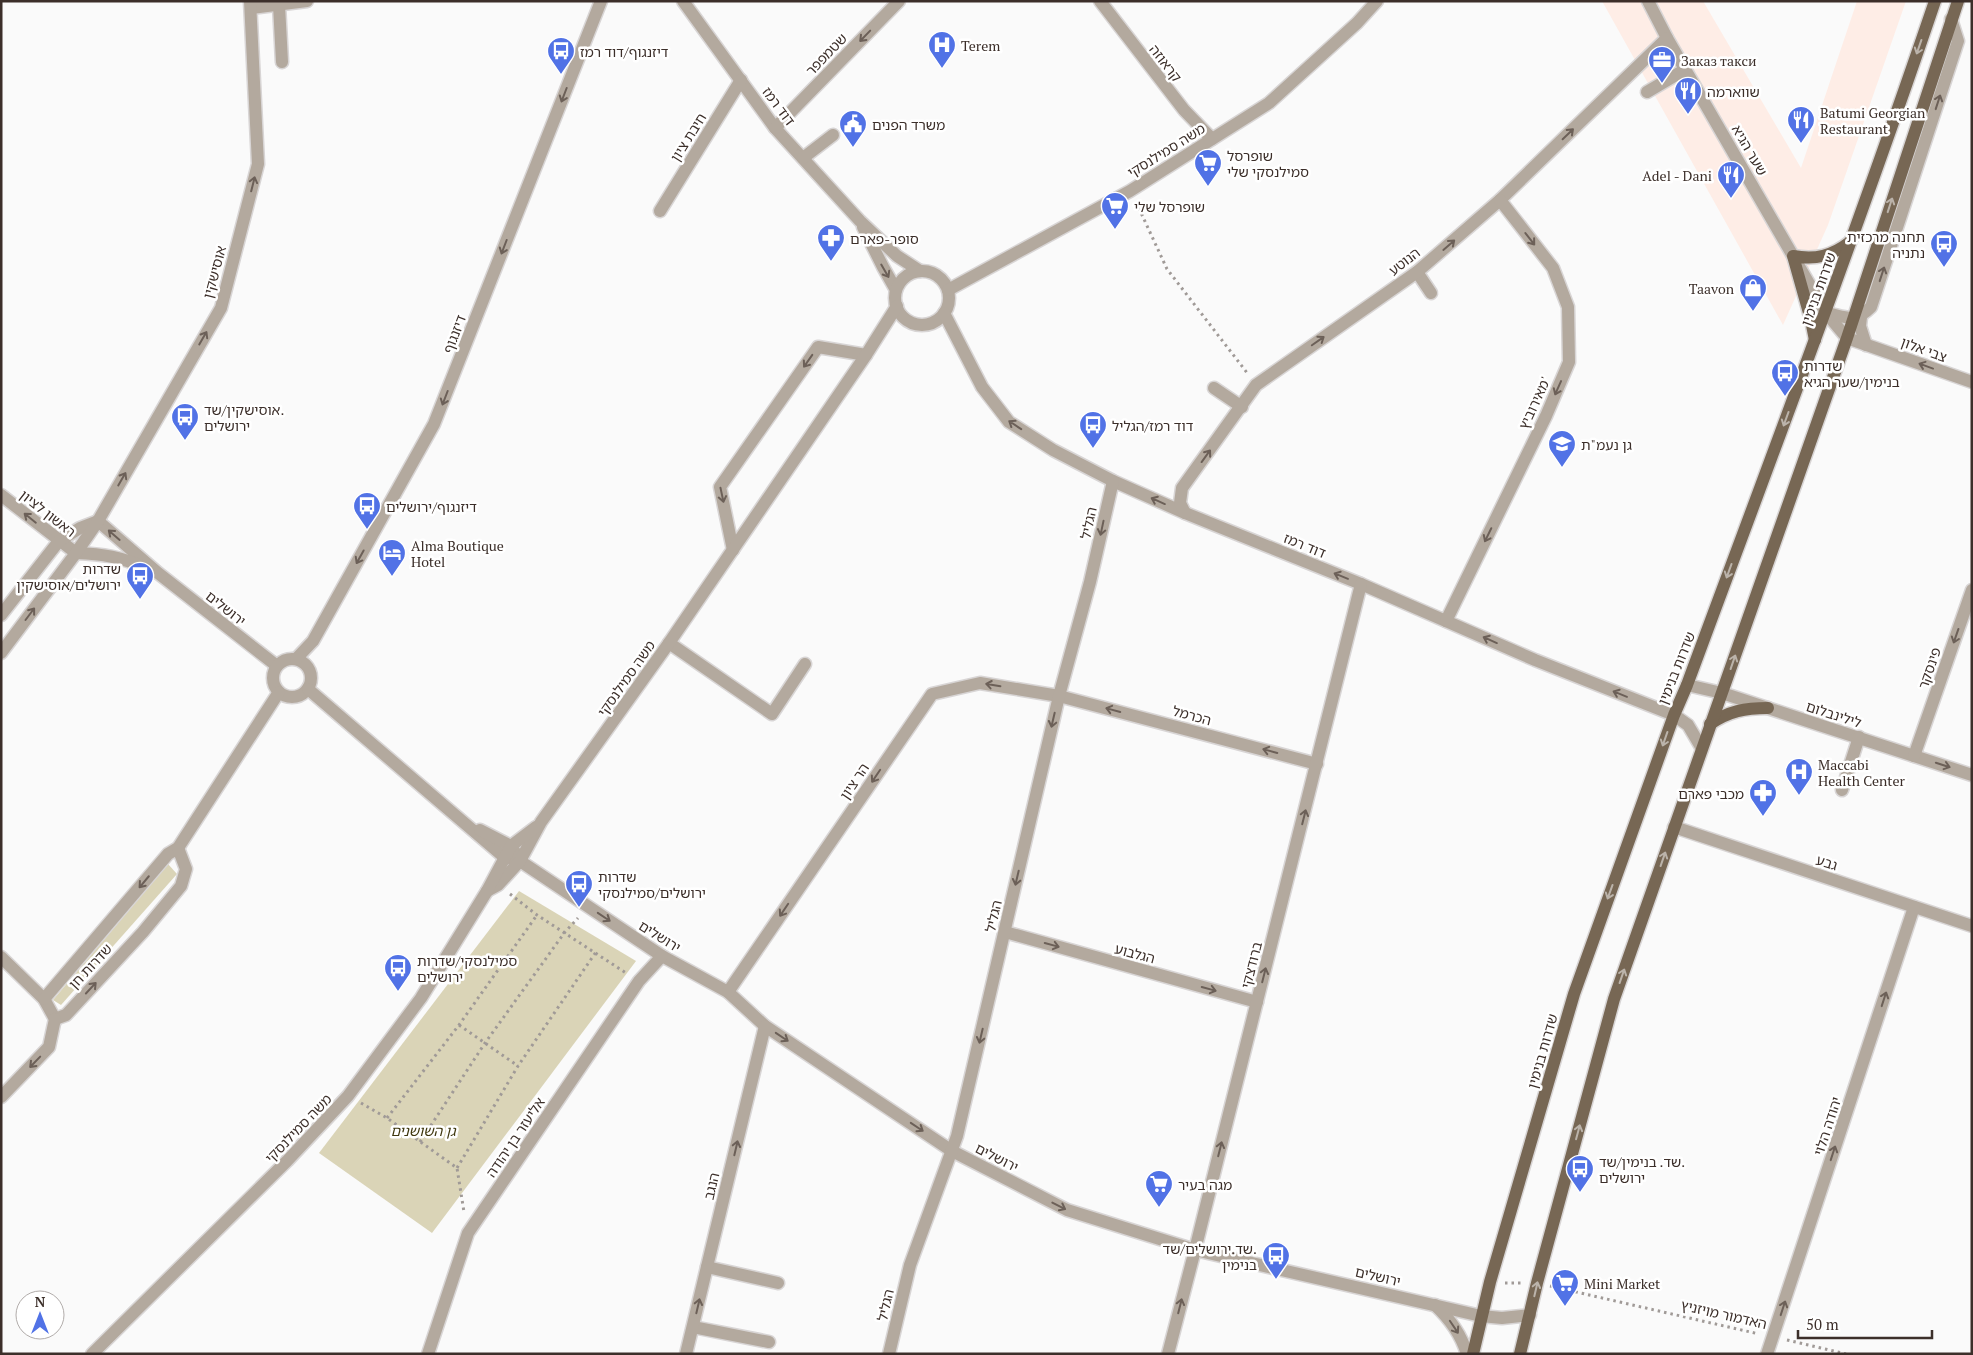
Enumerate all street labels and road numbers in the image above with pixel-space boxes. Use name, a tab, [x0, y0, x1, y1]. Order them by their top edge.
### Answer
street label: שטמפפר	[801, 29, 851, 79]
street label: קראוזה	[1145, 40, 1187, 86]
street label: דוד רמז	[758, 83, 800, 130]
street label: חיבת ציון	[666, 109, 710, 165]
street label: משה סמילנסקי	[1123, 118, 1209, 182]
street label: שער הגיא	[1728, 121, 1772, 179]
street label: אוסישקין	[198, 243, 230, 300]
street label: הנוטע	[1384, 243, 1424, 279]
street label: שדרות בנימין	[1796, 250, 1840, 328]
street label: דיזנגוף	[438, 312, 470, 356]
street label: צבי אלון	[1898, 332, 1950, 366]
street label: מאירוביץ'	[1514, 374, 1554, 432]
street label: ראשון לציון	[16, 485, 80, 541]
street label: הגליל	[1075, 505, 1101, 541]
street label: דוד רמז	[1281, 528, 1329, 562]
street label: ירושלים	[202, 586, 250, 630]
street label: שדרות בנימין	[1653, 629, 1699, 707]
street label: משה סמילנסקי	[593, 636, 659, 720]
street label: פינסקר	[1913, 645, 1945, 691]
street label: לילינבלום	[1804, 696, 1864, 732]
street label: הכרמל	[1170, 701, 1214, 729]
street label: הר ציון	[835, 759, 873, 803]
street label: גבע	[1814, 850, 1840, 874]
street label: הגליל	[980, 898, 1006, 934]
street label: ירושלים	[635, 916, 685, 956]
street label: שדרות חן	[64, 939, 116, 993]
street label: הגלבוע	[1113, 939, 1157, 967]
street label: ברודצקי	[1236, 940, 1266, 990]
street label: שדרות בנימין	[1522, 1011, 1562, 1091]
street label: משה סמילנסקי	[260, 1090, 336, 1166]
street label: אליעזר בן יהודה	[481, 1093, 549, 1181]
street label: יהודה הלוי	[1809, 1094, 1845, 1158]
street label: ירושלים	[972, 1138, 1022, 1176]
street label: הנגב	[699, 1171, 723, 1201]
street label: ירושלים	[1353, 1262, 1403, 1290]
street label: הגליל	[872, 1287, 898, 1323]
street label: האדמור מויזניץ	[1679, 1295, 1769, 1333]

